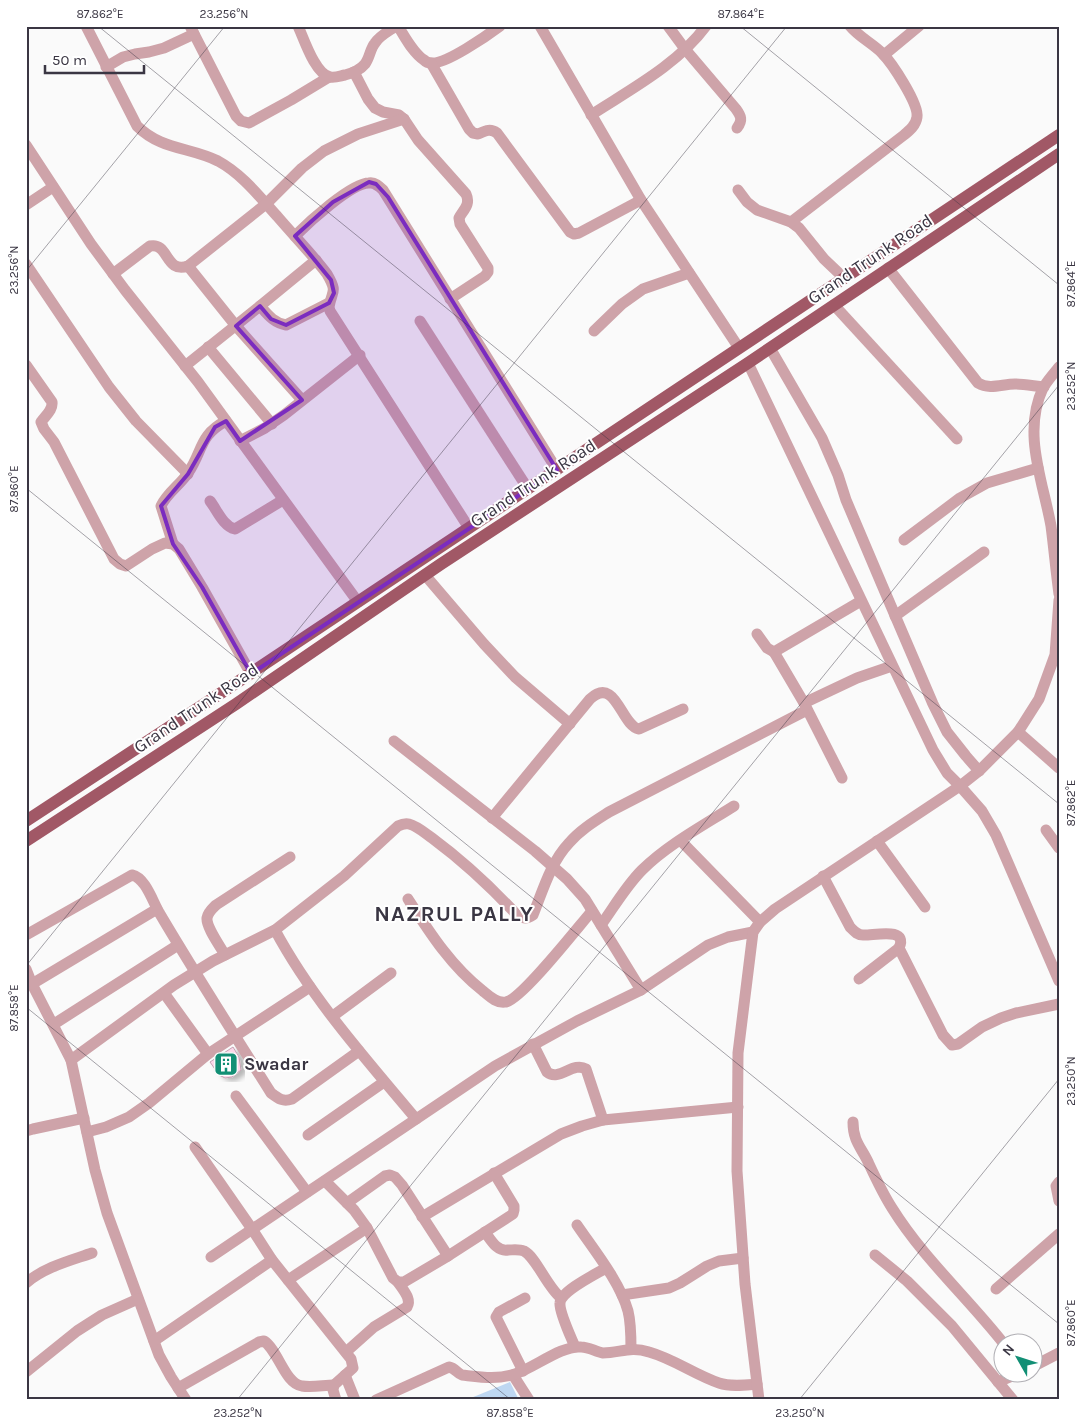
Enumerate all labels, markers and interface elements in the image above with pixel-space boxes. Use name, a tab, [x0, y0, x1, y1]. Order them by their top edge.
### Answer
text: 87.862°E	[76, 7, 124, 21]
text: 23.256°N	[199, 7, 249, 21]
text: 87.864°E	[718, 7, 764, 21]
scale bar	[45, 42, 144, 74]
text: 50 m	[52, 51, 87, 69]
street label: Grand Trunk Road	[803, 209, 937, 309]
text: 23.256°N	[7, 245, 21, 295]
text: 87.864°E	[1064, 261, 1078, 307]
text: 23.252°N	[1064, 361, 1078, 411]
street label: Grand Trunk Road	[466, 434, 600, 532]
text: 87.860°E	[7, 465, 21, 513]
street label: Grand Trunk Road	[129, 658, 263, 758]
text: 87.862°E	[1064, 779, 1078, 827]
district label: NAZRUL PALLY	[374, 901, 534, 927]
text: 87.858°E	[7, 984, 21, 1032]
building icon: Swadar	[213, 1051, 239, 1077]
place label: Swadar	[244, 1053, 308, 1075]
text: 23.250°N	[1064, 1056, 1078, 1106]
text: 87.860°E	[1064, 1299, 1078, 1347]
north arrow	[992, 1334, 1042, 1384]
text: N	[999, 1341, 1018, 1359]
text: 23.252°N	[213, 1406, 263, 1420]
text: 87.858°E	[486, 1406, 534, 1420]
text: 23.250°N	[775, 1406, 825, 1420]

